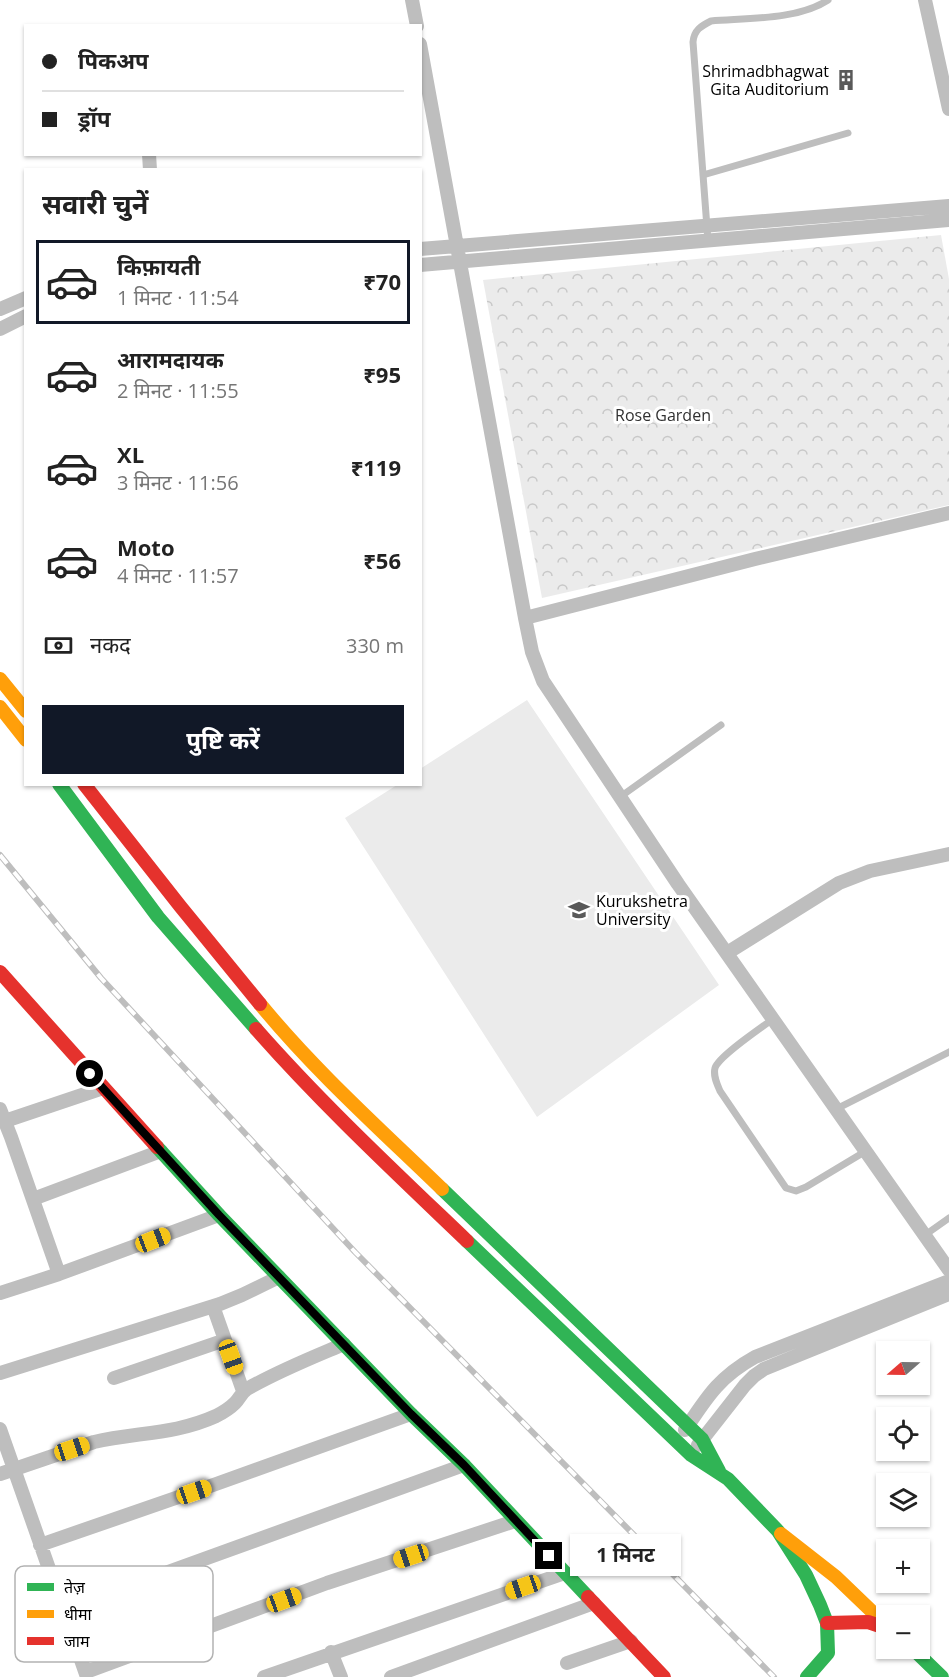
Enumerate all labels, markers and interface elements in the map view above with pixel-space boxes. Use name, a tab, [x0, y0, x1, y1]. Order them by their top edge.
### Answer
text: पिकअप	[78, 45, 149, 75]
place label: Shrimadbhagwat Gita Auditorium	[702, 60, 829, 100]
building icon: Shrimadbhagwat Gita Auditorium	[834, 68, 858, 92]
text: ड्रॉप	[78, 103, 111, 133]
text: सवारी चुनें	[42, 185, 148, 222]
text: किफ़ायती	[117, 251, 201, 281]
icon: car	[45, 255, 99, 309]
text: ₹70	[363, 266, 401, 296]
text: 1 मिनट · 11:54	[117, 284, 239, 311]
text: आरामदायक	[117, 344, 224, 374]
icon: car	[45, 348, 99, 402]
text: ₹95	[363, 359, 401, 389]
text: 2 मिनट · 11:55	[117, 377, 239, 404]
park label: Rose Garden	[615, 404, 711, 426]
text: XL	[117, 439, 144, 469]
icon: car	[45, 441, 99, 495]
text: ₹119	[351, 452, 401, 482]
text: 3 मिनट · 11:56	[117, 469, 239, 496]
text: Moto	[117, 532, 175, 562]
icon: car	[45, 534, 99, 588]
text: ₹56	[363, 545, 401, 575]
text: 4 मिनट · 11:57	[117, 562, 239, 589]
icon: cash	[42, 629, 75, 662]
text: नकद	[90, 629, 131, 659]
text: 330 m	[346, 632, 404, 659]
button: पुष्टि करें	[42, 705, 404, 774]
place label: Kurukshetra University	[596, 890, 688, 930]
school or university icon: Kurukshetra University	[567, 898, 591, 922]
route start	[76, 1060, 103, 1087]
car	[133, 1225, 173, 1255]
car	[216, 1337, 246, 1377]
north arrow	[876, 1341, 930, 1395]
map controls	[876, 1341, 930, 1659]
button: locate	[876, 1407, 930, 1461]
car	[52, 1435, 92, 1463]
button: layers	[876, 1473, 930, 1527]
car	[174, 1478, 214, 1506]
callout: 1 मिनट	[570, 1535, 681, 1577]
button: +	[876, 1539, 930, 1593]
text: 1 मिनट	[596, 1541, 655, 1568]
car	[391, 1542, 431, 1570]
route end	[535, 1542, 562, 1569]
legend	[15, 1566, 213, 1662]
car	[503, 1573, 543, 1601]
text: तेज़	[64, 1576, 86, 1598]
car	[264, 1585, 304, 1615]
text: धीमा	[64, 1603, 93, 1625]
button: −	[876, 1605, 930, 1659]
text: जाम	[64, 1630, 90, 1652]

